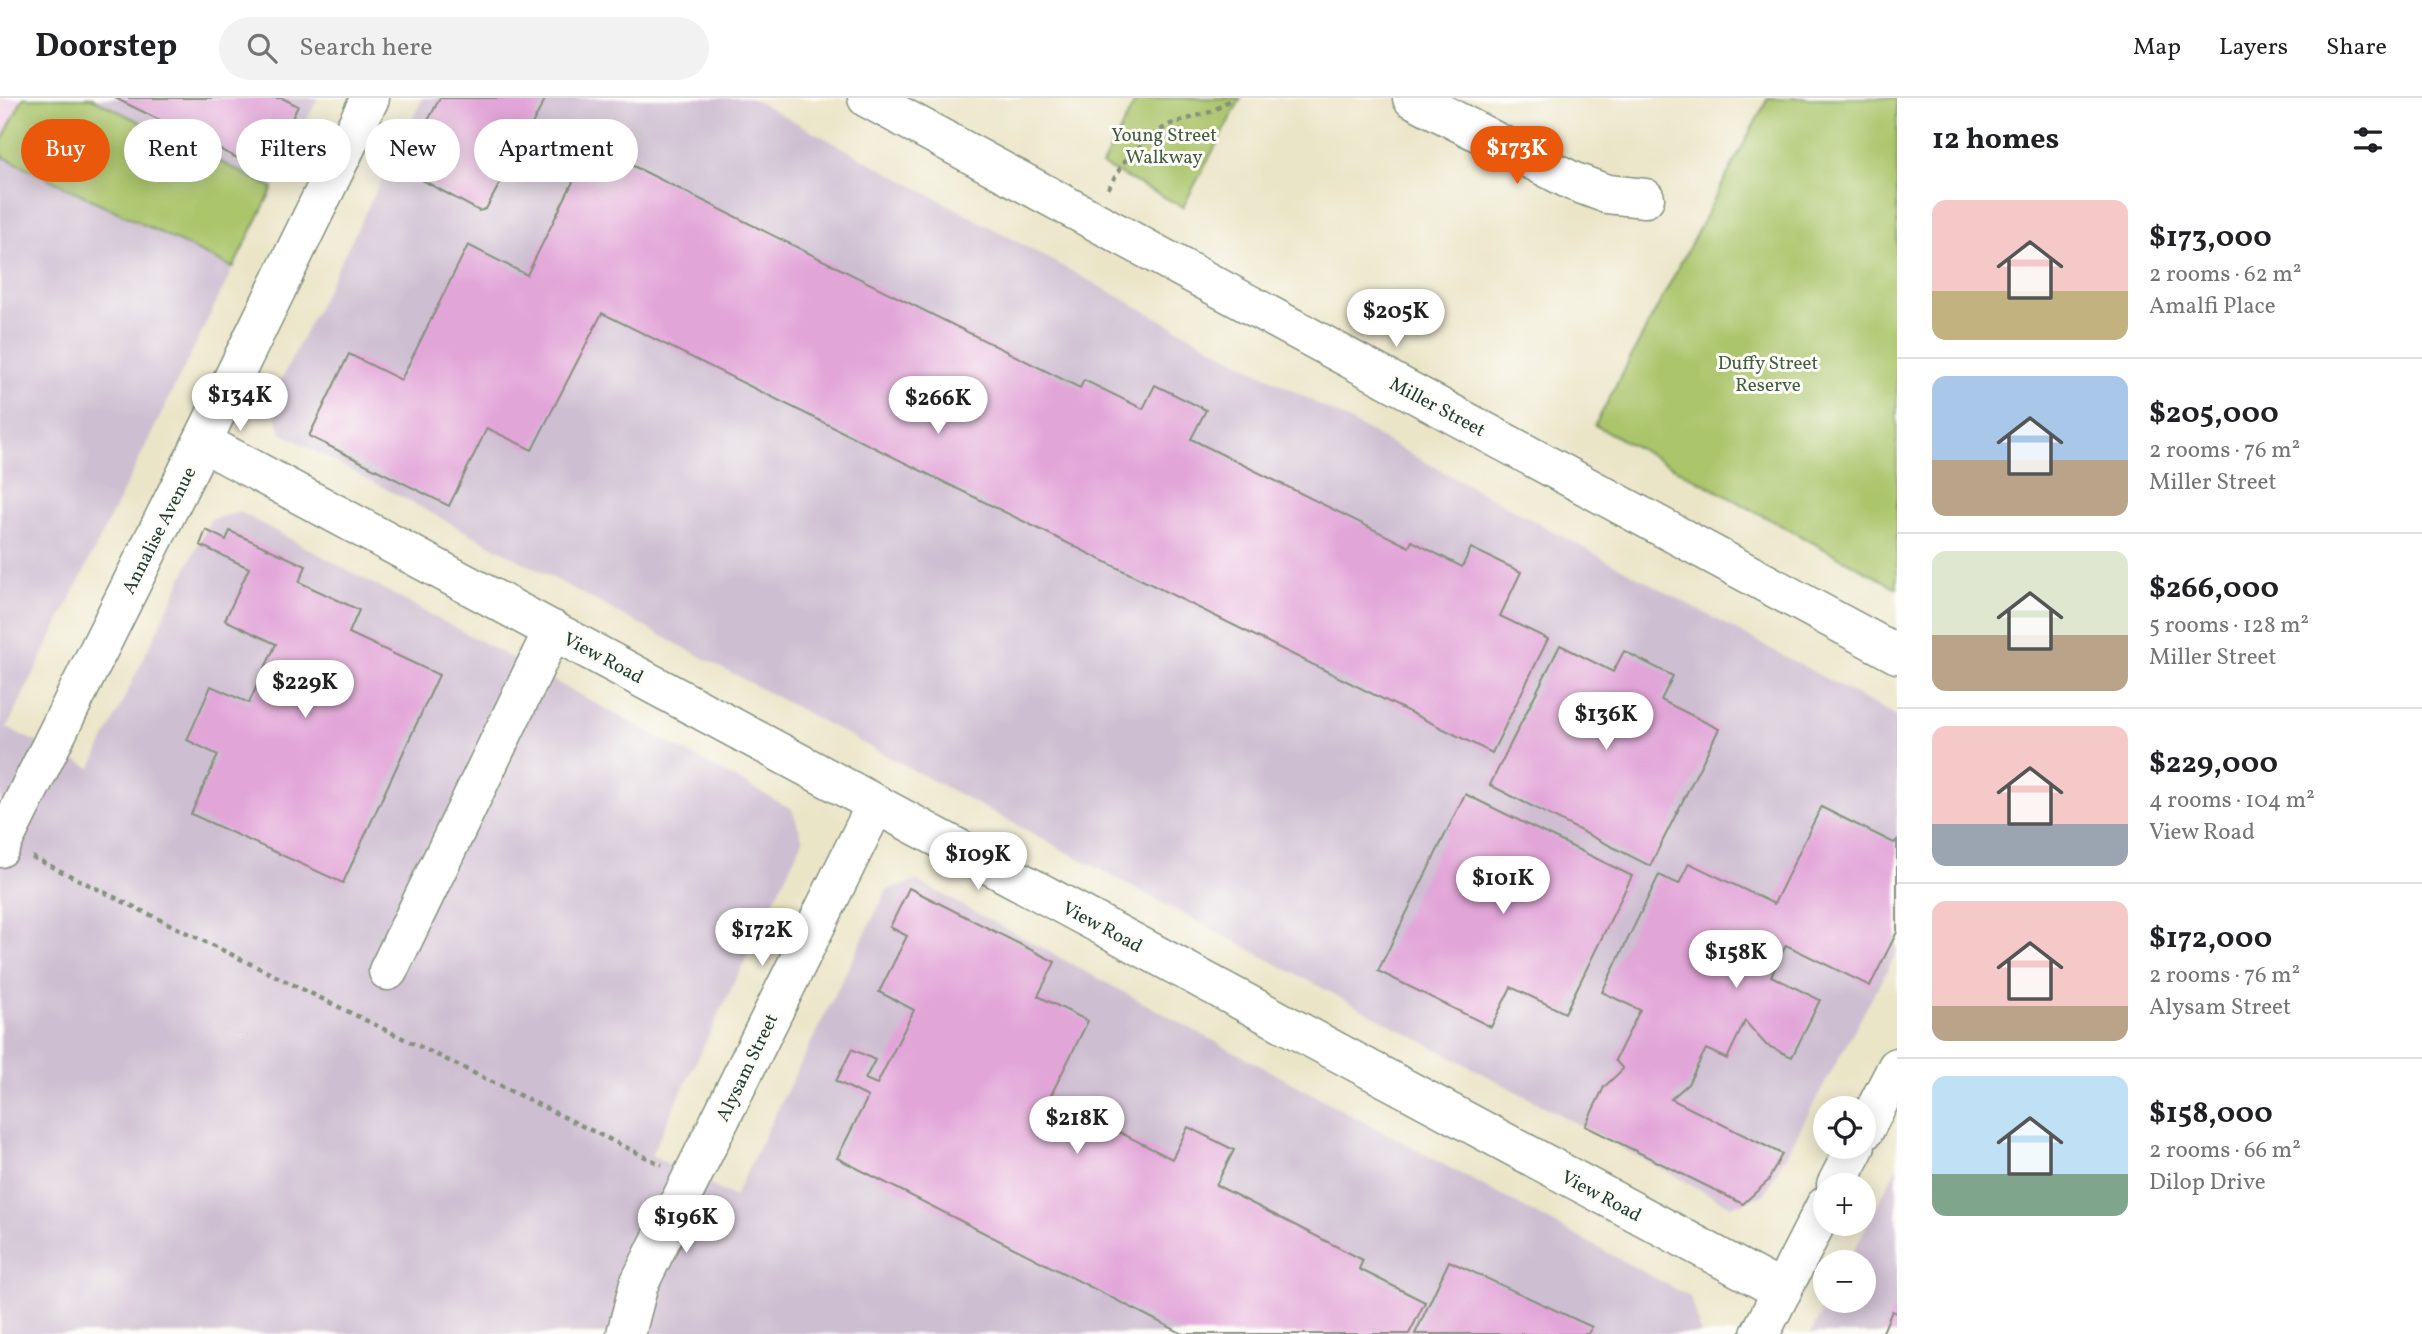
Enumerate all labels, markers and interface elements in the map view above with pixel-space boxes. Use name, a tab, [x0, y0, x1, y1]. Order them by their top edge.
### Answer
search box	[219, 17, 709, 80]
text: Doorstep	[35, 25, 177, 71]
icon: search	[243, 29, 281, 67]
text: Search here	[299, 30, 433, 66]
text: Map	[2133, 31, 2181, 65]
text: Layers	[2219, 31, 2288, 65]
text: Share	[2326, 31, 2387, 65]
chip: Buy	[21, 119, 110, 182]
chip: Rent	[124, 119, 222, 182]
chip: Filters	[236, 119, 351, 182]
chip: New	[365, 119, 460, 182]
chip: Apartment	[474, 119, 638, 182]
text: 12 homes	[1932, 119, 2059, 161]
icon: filters	[2349, 121, 2387, 159]
park label: Young Street Walkway	[1111, 123, 1217, 171]
pin: $173K	[1468, 126, 1566, 186]
text: $173K	[1486, 133, 1548, 165]
text: $173,000	[2149, 217, 2272, 259]
icon: home	[1988, 228, 2072, 312]
text: 2 rooms · 62 m²	[2149, 259, 2301, 291]
pin: $205K	[1347, 289, 1445, 349]
text: Amalfi Place	[2149, 291, 2276, 323]
text: $205K	[1363, 296, 1429, 328]
park label: Duffy Street Reserve	[1718, 351, 1819, 399]
street label: Miller Street	[1384, 372, 1490, 444]
pin: $134K	[191, 374, 289, 433]
pin: $266K	[889, 376, 987, 436]
text: $134K	[208, 380, 272, 412]
text: $266K	[905, 383, 971, 415]
text: $205,000	[2149, 393, 2279, 435]
icon: home	[1988, 404, 2072, 488]
text: 2 rooms · 76 m²	[2149, 435, 2300, 467]
street label: Annalise Avenue	[116, 463, 203, 599]
text: Miller Street	[2149, 467, 2277, 499]
text: $266,000	[2149, 568, 2279, 610]
icon: home	[1988, 579, 2072, 663]
text: 5 rooms · 128 m²	[2149, 610, 2309, 642]
street label: View Road	[558, 627, 648, 691]
text: Miller Street	[2149, 642, 2277, 674]
pin: $229K	[256, 660, 354, 720]
text: $229K	[272, 667, 338, 699]
pin: $136K	[1557, 692, 1655, 752]
text: $136K	[1574, 699, 1638, 731]
text: $229,000	[2149, 743, 2278, 785]
icon: home	[1988, 754, 2072, 838]
text: 4 rooms · 104 m²	[2149, 785, 2315, 817]
text: View Road	[2149, 817, 2255, 849]
pin: $109K	[929, 832, 1027, 892]
text: $109K	[945, 839, 1011, 871]
pin: $101K	[1454, 856, 1552, 916]
text: $101K	[1472, 863, 1534, 895]
street label: View Road	[1057, 896, 1147, 960]
pin: $172K	[713, 908, 811, 968]
text: $172K	[731, 915, 793, 947]
text: $172,000	[2149, 918, 2272, 960]
icon: home	[1988, 929, 2072, 1013]
pin: $158K	[1687, 930, 1785, 990]
text: $158K	[1705, 937, 1767, 969]
text: 2 rooms · 76 m²	[2149, 960, 2300, 992]
text: Alysam Street	[2149, 992, 2291, 1024]
street label: Alysam Street	[710, 1009, 785, 1126]
text: $158,000	[2149, 1093, 2273, 1135]
pin: $218K	[1028, 1096, 1126, 1156]
map controls	[1813, 1096, 1876, 1313]
button: locate	[1813, 1096, 1876, 1159]
text: $218K	[1045, 1103, 1109, 1135]
icon: home	[1988, 1104, 2072, 1188]
text: 2 rooms · 66 m²	[2149, 1135, 2301, 1167]
street label: View Road	[1556, 1165, 1646, 1229]
text: Dilop Drive	[2149, 1167, 2266, 1199]
button: +	[1813, 1173, 1876, 1236]
pin: $196K	[637, 1196, 735, 1255]
text: $196K	[654, 1202, 718, 1234]
button: −	[1813, 1250, 1876, 1313]

